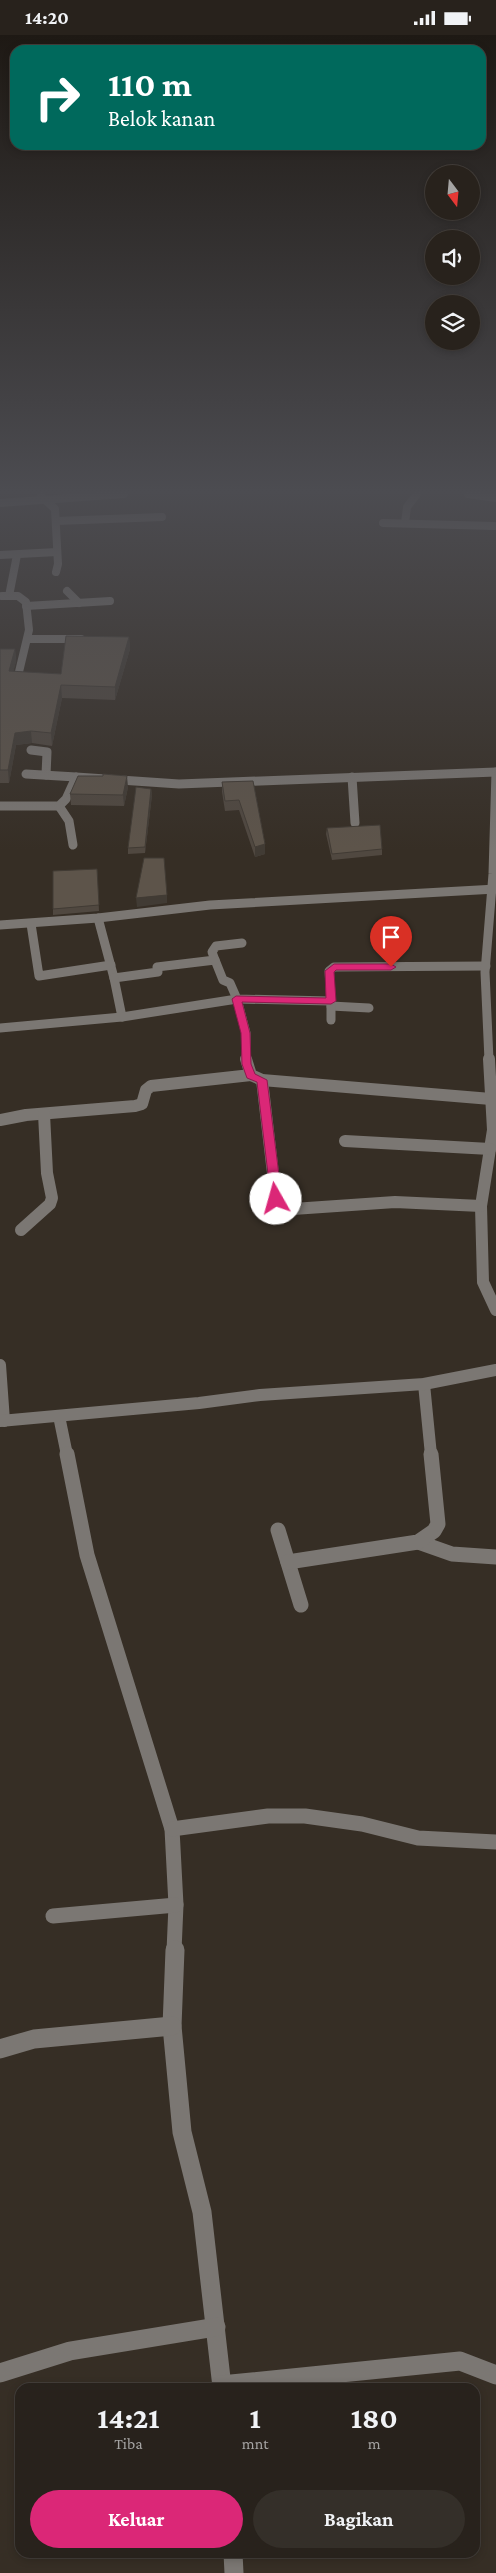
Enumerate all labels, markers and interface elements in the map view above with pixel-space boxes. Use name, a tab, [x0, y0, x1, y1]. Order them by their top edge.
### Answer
text: 14:20	[25, 7, 69, 28]
icon: right	[25, 65, 90, 130]
text: 110 m	[108, 65, 192, 104]
text: Belok kanan	[108, 106, 215, 131]
north arrow	[425, 165, 480, 220]
map controls	[425, 165, 480, 350]
button: sound	[425, 230, 480, 285]
button: layers	[425, 295, 480, 350]
pin	[370, 916, 412, 967]
icon: arrive	[377, 923, 405, 951]
position arrow	[249, 1172, 301, 1224]
text: 14:21	[97, 2401, 160, 2434]
text: 1	[250, 2401, 261, 2434]
text: 180	[351, 2401, 398, 2434]
text: Tiba	[114, 2435, 143, 2452]
text: mnt	[242, 2435, 269, 2452]
text: m	[368, 2435, 381, 2452]
button: Keluar	[30, 2490, 243, 2548]
button: Bagikan	[253, 2490, 465, 2548]

